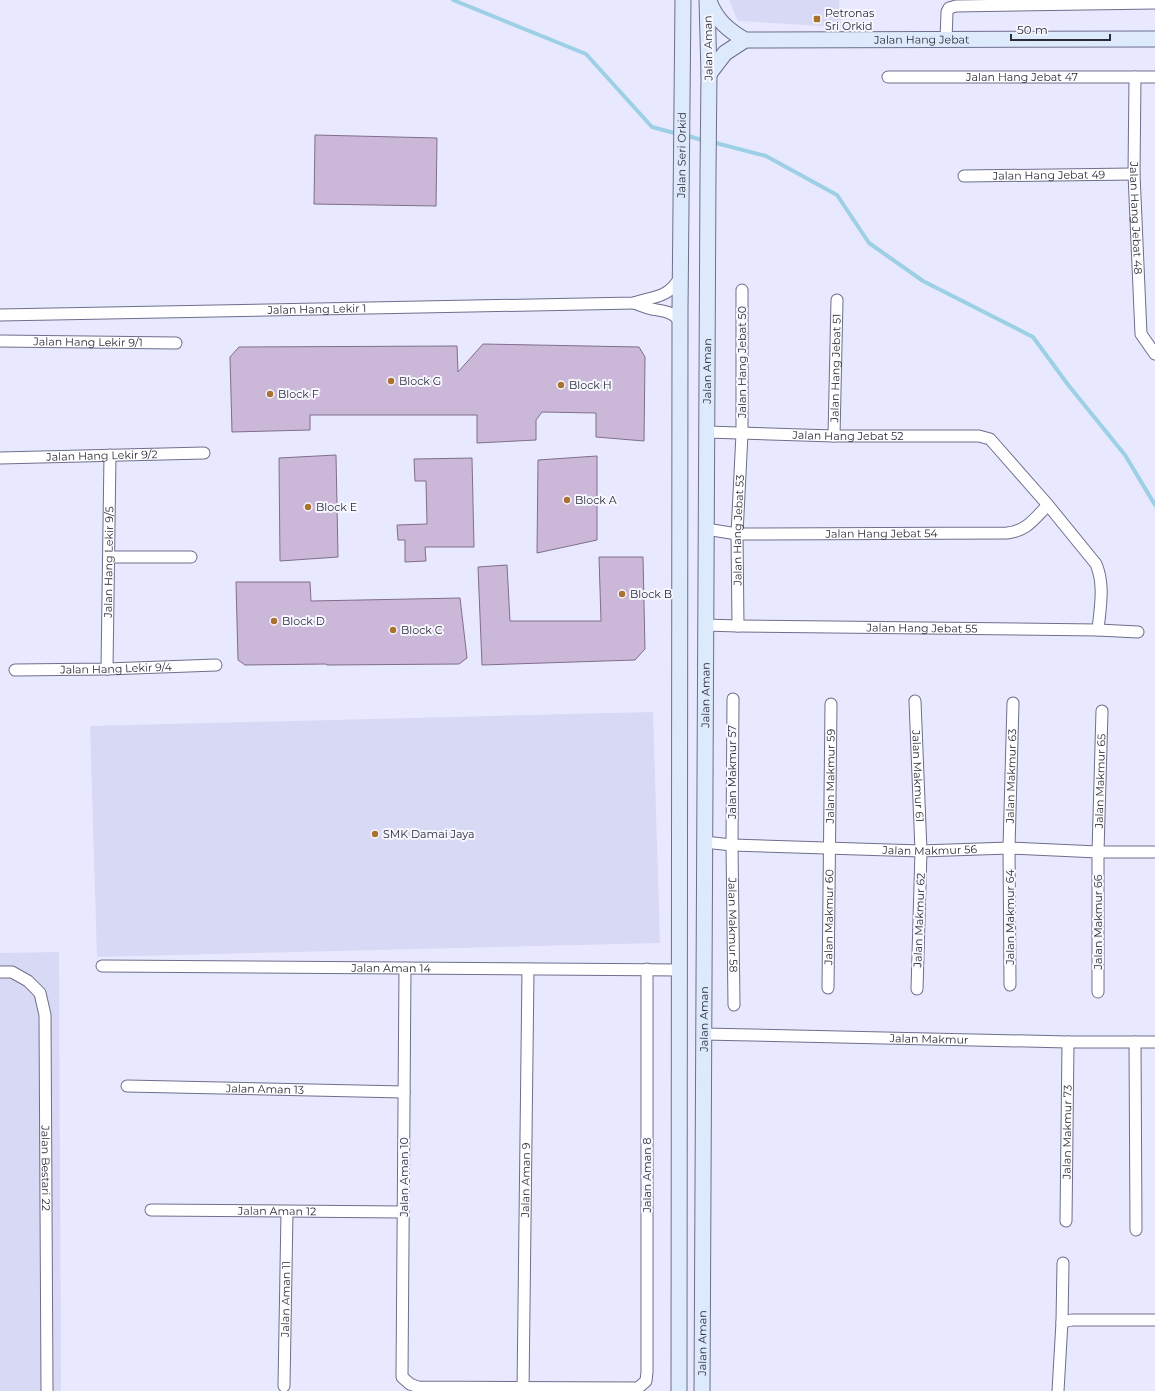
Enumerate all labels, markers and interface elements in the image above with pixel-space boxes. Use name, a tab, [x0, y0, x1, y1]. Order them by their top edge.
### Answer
place label: Petronas Sri Orkid	[825, 6, 875, 33]
marker: Petronas Sri Orkid	[812, 14, 822, 24]
street label: Jalan Aman	[700, 15, 716, 82]
scale bar	[1011, 16, 1110, 42]
text: 50 m	[1017, 22, 1048, 37]
street label: Jalan Hang Jebat	[873, 32, 970, 47]
street label: Jalan Hang Jebat 47	[965, 70, 1078, 84]
street label: Jalan Seri Orkid	[674, 112, 689, 199]
street label: Jalan Hang Jebat 48	[1127, 160, 1145, 275]
street label: Jalan Hang Jebat 49	[992, 167, 1106, 183]
street label: Jalan Hang Lekir 1	[266, 301, 367, 317]
street label: Jalan Hang Jebat 50	[735, 306, 749, 419]
street label: Jalan Hang Jebat 51	[827, 313, 844, 424]
street label: Jalan Hang Lekir 9/1	[32, 334, 143, 350]
street label: Jalan Aman	[700, 338, 714, 405]
place label: Block G	[399, 374, 441, 388]
marker: Block G	[386, 376, 396, 386]
place label: Block H	[569, 378, 612, 392]
marker: Block H	[556, 380, 566, 390]
place label: Block F	[278, 387, 319, 401]
marker: Block F	[265, 389, 275, 399]
street label: Jalan Hang Jebat 52	[791, 428, 903, 443]
street label: Jalan Hang Lekir 9/2	[45, 447, 158, 464]
street label: Jalan Hang Jebat 53	[730, 474, 747, 587]
place label: Block A	[575, 493, 617, 507]
marker: Block A	[562, 495, 572, 505]
place label: Block E	[316, 500, 357, 514]
marker: Block E	[303, 502, 313, 512]
street label: Jalan Hang Lekir 9/5	[101, 506, 116, 619]
street label: Jalan Hang Jebat 54	[825, 526, 938, 541]
place label: Block B	[630, 587, 672, 601]
marker: Block B	[617, 589, 627, 599]
place label: Block D	[282, 614, 325, 628]
marker: Block D	[269, 616, 279, 626]
street label: Jalan Hang Jebat 55	[865, 620, 978, 636]
place label: Block C	[401, 623, 443, 637]
marker: Block C	[388, 625, 398, 635]
street label: Jalan Hang Lekir 9/4	[59, 660, 173, 677]
street label: Jalan Aman	[698, 662, 713, 729]
street label: Jalan Makmur 57	[725, 725, 739, 820]
street label: Jalan Makmur 59	[823, 728, 838, 824]
street label: Jalan Makmur 61	[909, 728, 927, 822]
street label: Jalan Makmur 63	[1003, 729, 1019, 825]
street label: Jalan Makmur 65	[1092, 734, 1108, 830]
place label: SMK Damai Jaya	[383, 827, 475, 841]
marker: SMK Damai Jaya	[370, 829, 380, 839]
street label: Jalan Makmur 56	[881, 842, 978, 858]
street label: Jalan Makmur 64	[1003, 868, 1017, 966]
street label: Jalan Makmur 60	[821, 869, 836, 966]
street label: Jalan Makmur 62	[910, 873, 928, 968]
street label: Jalan Makmur 66	[1091, 874, 1105, 971]
street label: Jalan Makmur 58	[725, 876, 741, 973]
street label: Jalan Aman 14	[350, 961, 431, 975]
street label: Jalan Aman	[697, 986, 711, 1053]
street label: Jalan Makmur	[888, 1031, 969, 1047]
street label: Jalan Aman 13	[225, 1081, 304, 1097]
street label: Jalan Makmur 73	[1059, 1085, 1075, 1180]
street label: Jalan Bestari 22	[39, 1124, 53, 1211]
street label: Jalan Aman 10	[397, 1137, 411, 1218]
street label: Jalan Aman 8	[640, 1137, 654, 1214]
street label: Jalan Aman 9	[518, 1142, 533, 1219]
street label: Jalan Aman 12	[237, 1204, 316, 1218]
street label: Jalan Aman 11	[278, 1261, 293, 1338]
street label: Jalan Aman	[695, 1310, 709, 1377]

